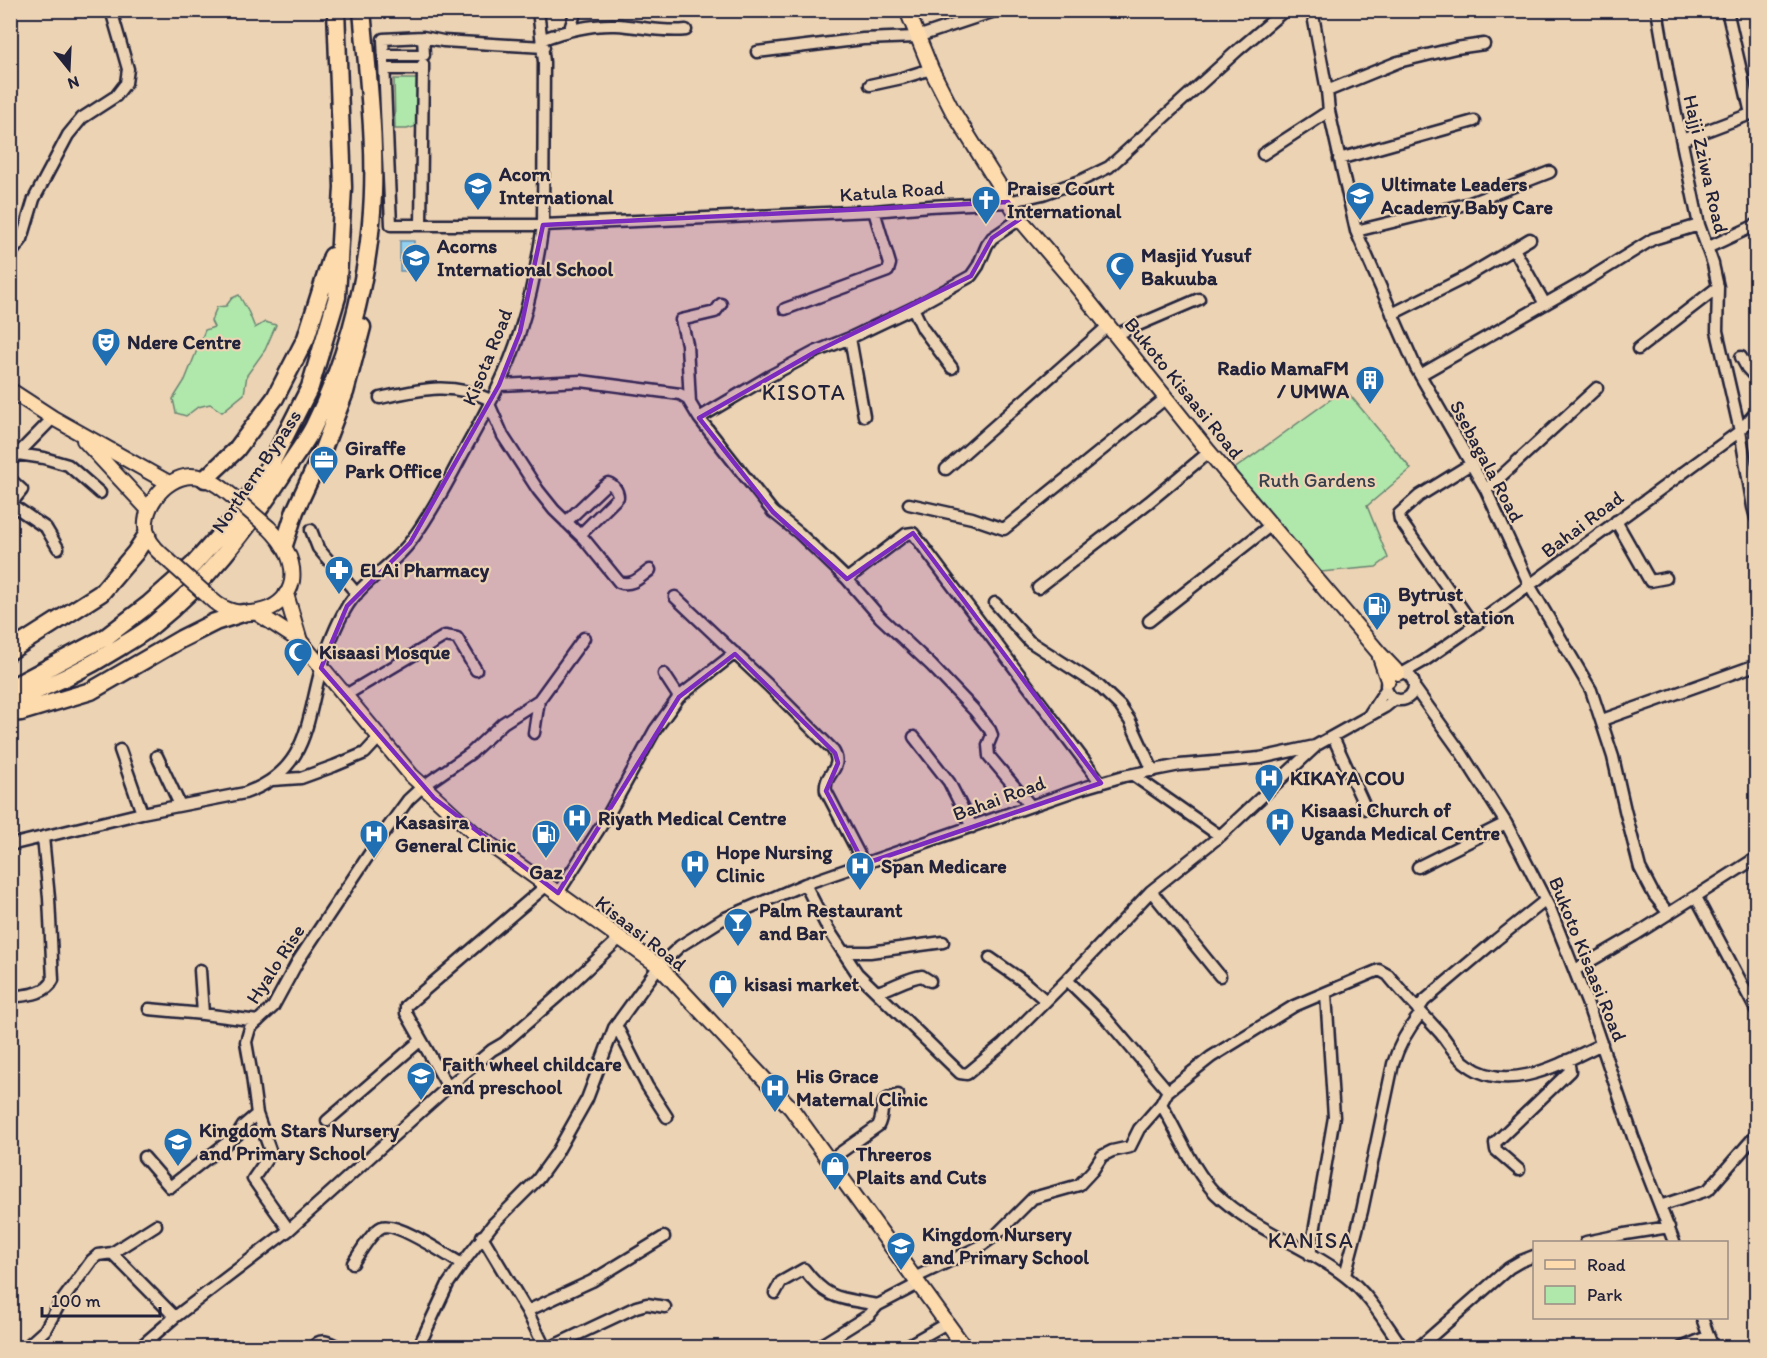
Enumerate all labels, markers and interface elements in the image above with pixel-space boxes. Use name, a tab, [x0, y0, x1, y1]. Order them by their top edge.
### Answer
north arrow	[39, 39, 99, 99]
text: N	[65, 72, 82, 93]
street label: Hajji Zziwa Road	[1678, 92, 1734, 236]
place label: Acorn International	[498, 162, 614, 209]
school or university icon: Acorn International	[462, 170, 494, 212]
place label: Ultimate Leaders Academy Baby Care	[1380, 172, 1553, 220]
street label: Katula Road	[839, 175, 945, 207]
place label: Praise Court International	[1007, 176, 1122, 223]
school or university icon: Ultimate Leaders Academy Baby Care	[1344, 180, 1376, 222]
church icon: Praise Court International	[970, 184, 1002, 226]
place label: Acorns International School	[436, 234, 613, 281]
school or university icon: Acorns International School	[400, 242, 432, 284]
place label: Masjid Yusuf Bakuuba	[1141, 243, 1252, 290]
mosque icon: Masjid Yusuf Bakuuba	[1104, 250, 1136, 292]
street label: Kisota Road	[457, 305, 517, 409]
street label: Bukoto Kisaasi Road	[1119, 312, 1249, 464]
theatre icon: Ndere Centre	[90, 326, 122, 368]
place label: Ndere Centre	[127, 330, 241, 354]
place label: Radio MamaFM / UMWA	[1217, 356, 1349, 403]
building icon: Radio MamaFM / UMWA	[1354, 364, 1386, 406]
district label: KISOTA	[762, 379, 846, 406]
street label: Ssebagala Road	[1445, 396, 1529, 526]
street label: Northern Bypass	[206, 405, 306, 537]
place label: Giraffe Park Office	[345, 436, 442, 483]
office icon: Giraffe Park Office	[308, 444, 340, 486]
park label: Ruth Gardens	[1258, 468, 1376, 492]
street label: Bahai Road	[1536, 485, 1628, 563]
pharmacy icon: ELAi Pharmacy	[323, 554, 355, 596]
place label: ELAi Pharmacy	[360, 558, 490, 583]
place label: Bytrust petrol station	[1397, 582, 1514, 630]
fuel station icon: Bytrust petrol station	[1361, 590, 1393, 632]
mosque icon: Kisaasi Mosque	[282, 636, 314, 678]
place label: Kisaasi Mosque	[319, 640, 451, 665]
hospital icon: KIKAYA COU	[1253, 762, 1285, 804]
place label: KIKAYA COU	[1290, 766, 1405, 790]
street label: Bahai Road	[949, 770, 1049, 826]
place label: Kisaasi Church of Uganda Medical Centre	[1301, 798, 1501, 846]
hospital icon: Riyath Medical Centre	[561, 802, 593, 844]
place label: Riyath Medical Centre	[598, 806, 787, 831]
hospital icon: Kisaasi Church of Uganda Medical Centre	[1264, 806, 1296, 848]
place label: Kasasira General Clinic	[395, 810, 517, 857]
hospital icon: Kasasira General Clinic	[358, 818, 390, 860]
fuel station icon: Gaz	[530, 818, 562, 860]
place label: Hope Nursing Clinic	[716, 840, 833, 887]
hospital icon: Hope Nursing Clinic	[679, 848, 711, 890]
hospital icon: Span Medicare	[844, 850, 876, 892]
place label: Span Medicare	[881, 854, 1007, 879]
place label: Gaz	[529, 860, 563, 884]
street label: Bukoto Kisaasi Road	[1544, 873, 1632, 1045]
street label: Kisaasi Road	[591, 890, 691, 976]
place label: Palm Restaurant and Bar	[759, 898, 903, 945]
bar icon: Palm Restaurant and Bar	[722, 906, 754, 948]
street label: Hyalo Rise	[240, 920, 310, 1008]
shop icon: kisasi market	[707, 968, 739, 1010]
place label: kisasi market	[744, 972, 859, 996]
place label: Faith wheel childcare and preschool	[442, 1052, 622, 1100]
school or university icon: Faith wheel childcare and preschool	[405, 1060, 437, 1102]
place label: His Grace Maternal Clinic	[796, 1064, 929, 1111]
hospital icon: His Grace Maternal Clinic	[759, 1072, 791, 1114]
place label: Kingdom Stars Nursery and Primary School	[199, 1118, 400, 1166]
school or university icon: Kingdom Stars Nursery and Primary School	[162, 1126, 194, 1168]
place label: Threeros Plaits and Cuts	[855, 1142, 987, 1189]
shop icon: Threeros Plaits and Cuts	[819, 1150, 851, 1192]
place label: Kingdom Nursery and Primary School	[922, 1222, 1089, 1270]
district label: KANISA	[1268, 1227, 1354, 1254]
school or university icon: Kingdom Nursery and Primary School	[885, 1230, 917, 1272]
legend	[1533, 1241, 1728, 1319]
text: Road	[1587, 1254, 1626, 1276]
scale bar	[42, 1280, 160, 1318]
text: Park	[1587, 1284, 1622, 1306]
text: 100 m	[51, 1290, 101, 1312]

